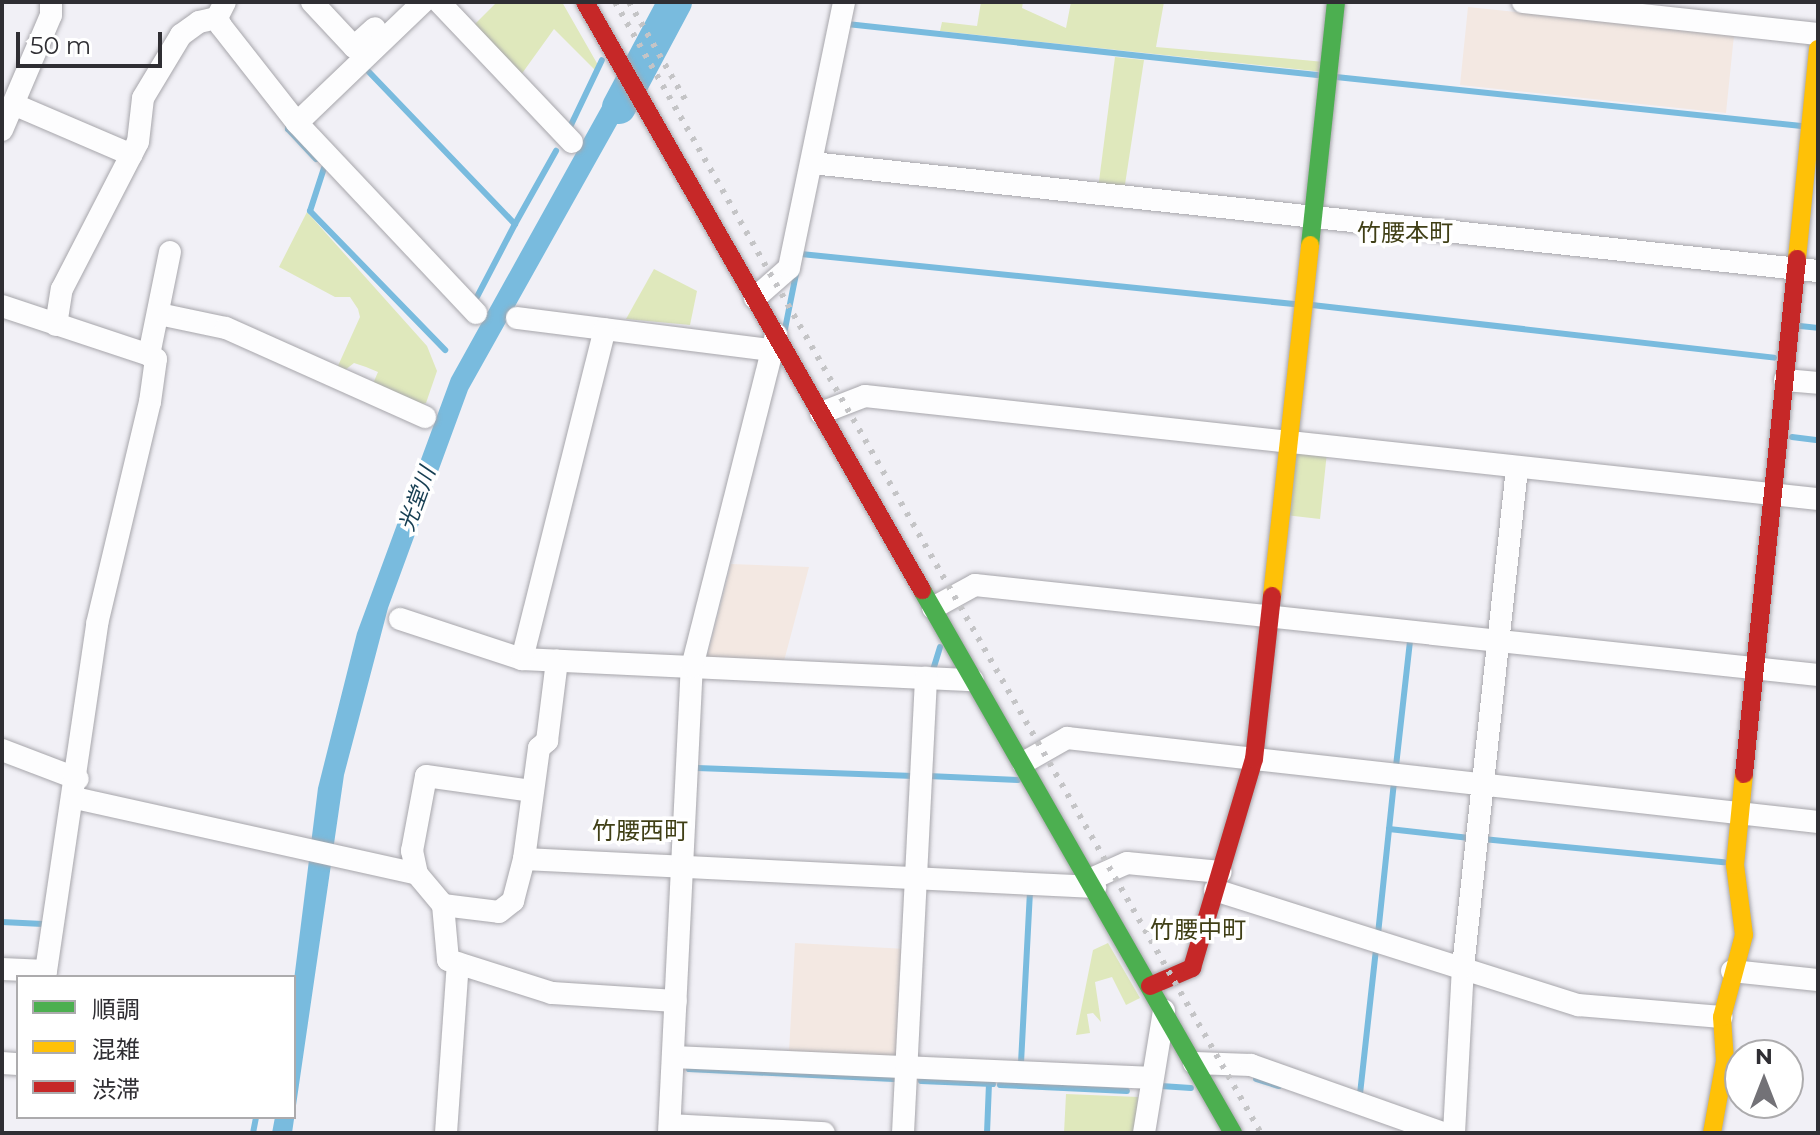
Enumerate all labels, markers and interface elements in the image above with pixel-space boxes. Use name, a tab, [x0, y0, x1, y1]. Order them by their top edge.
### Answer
scale bar	[20, 16, 166, 66]
text: 50 m	[30, 31, 91, 60]
district label: 竹腰本町	[1357, 219, 1453, 247]
water label: 光堂川	[393, 463, 441, 535]
district label: 竹腰西町	[592, 817, 688, 845]
district label: 竹腰中町	[1150, 916, 1246, 944]
legend	[16, 975, 296, 1119]
text: 順調	[92, 995, 140, 1024]
text: 混雑	[92, 1035, 140, 1064]
north arrow	[1724, 1039, 1804, 1119]
text: N	[1755, 1043, 1773, 1070]
text: 渋滞	[92, 1075, 140, 1104]

